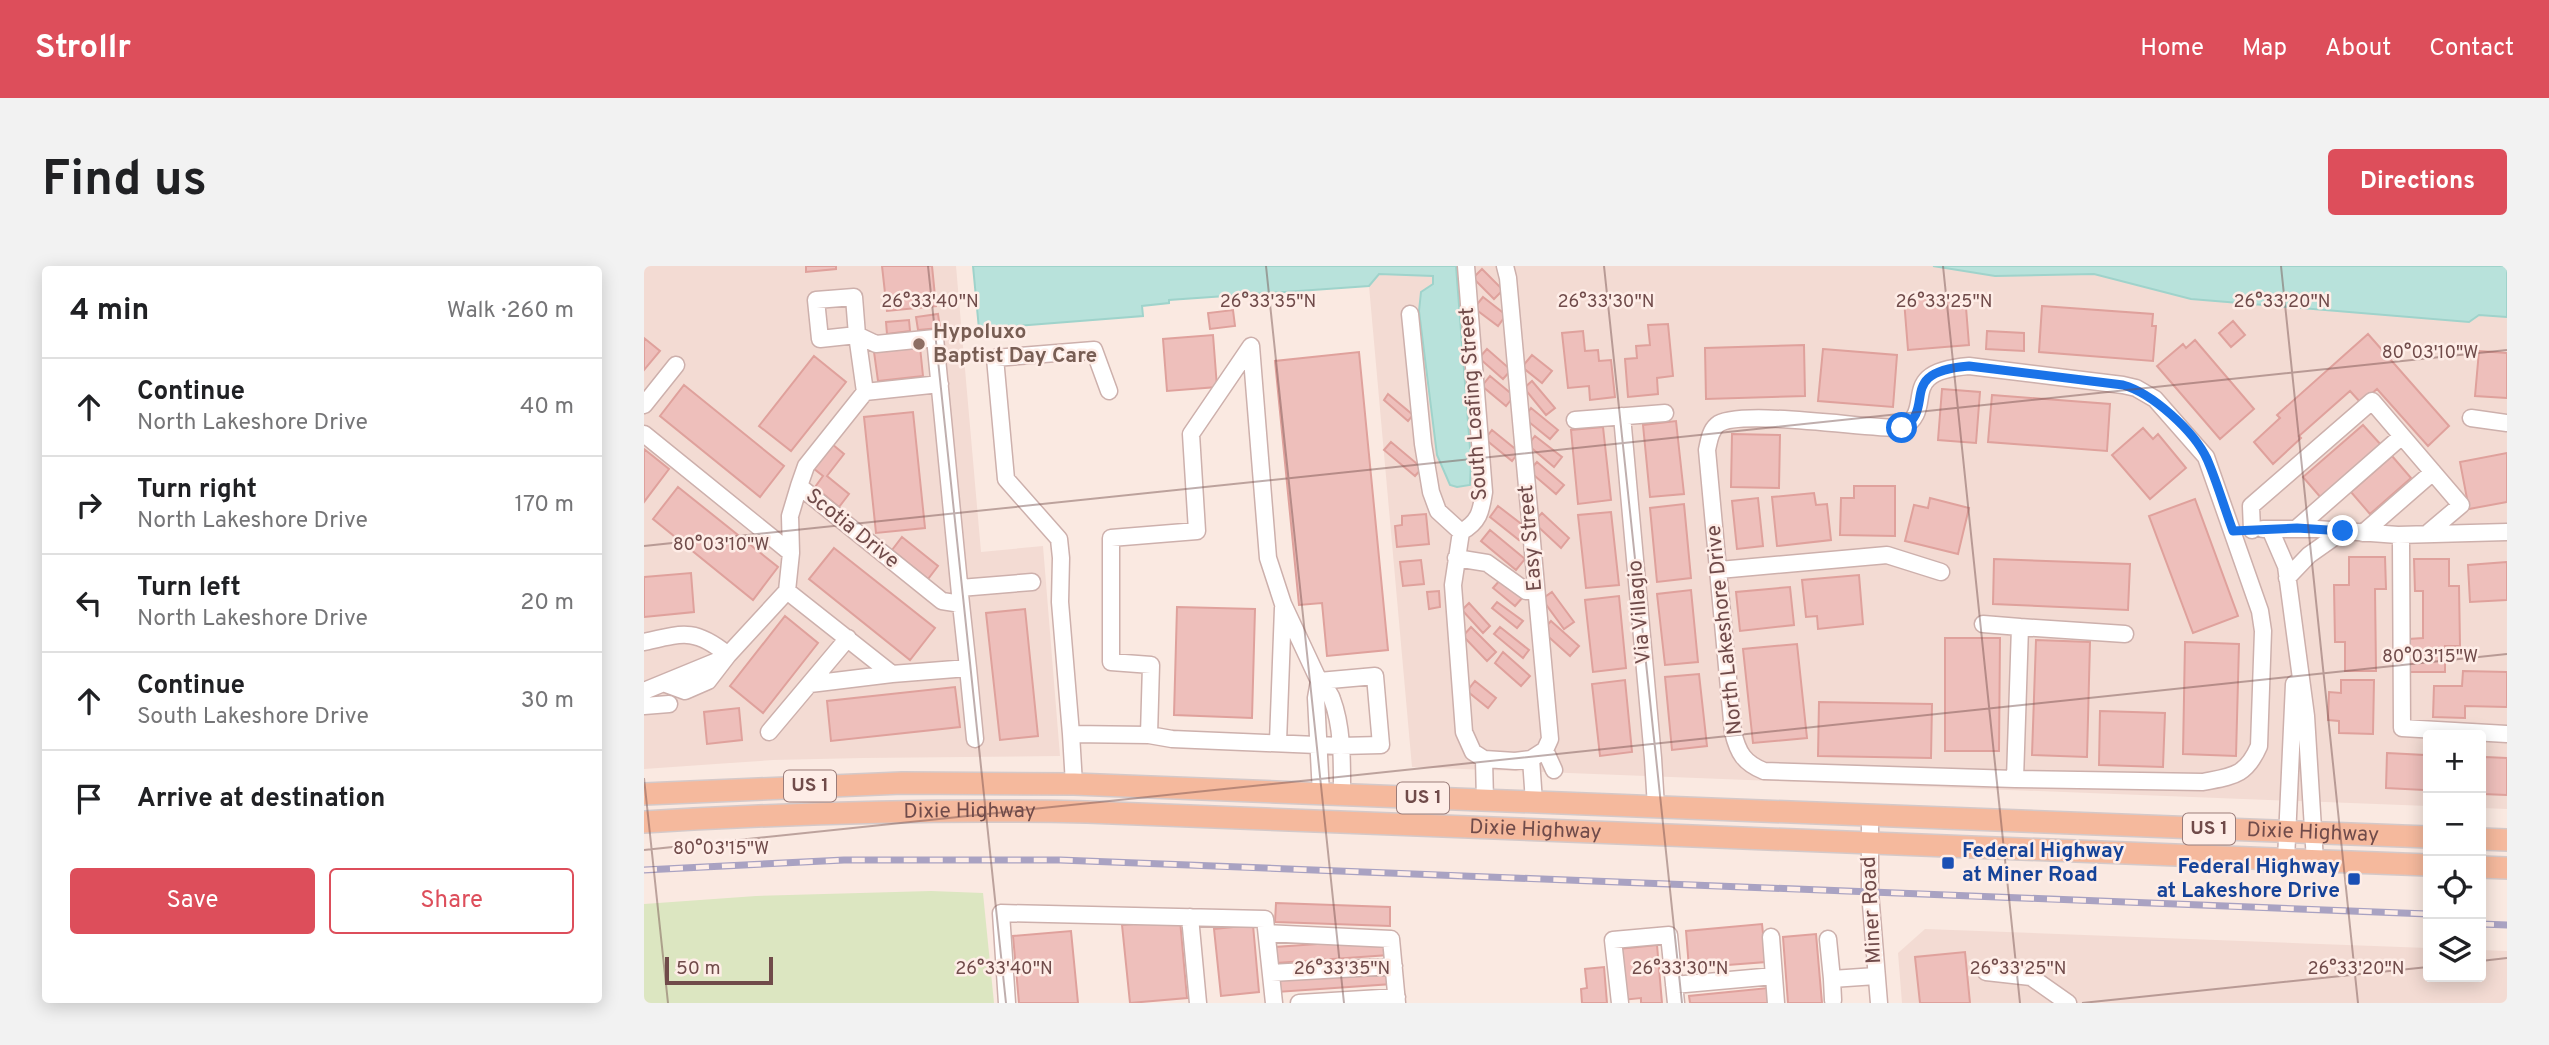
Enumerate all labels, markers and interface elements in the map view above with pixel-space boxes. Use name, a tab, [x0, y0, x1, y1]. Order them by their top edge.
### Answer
text: Strollr	[35, 28, 131, 70]
text: Home	[2140, 34, 2204, 64]
text: Map	[2242, 34, 2287, 64]
text: About	[2325, 34, 2391, 64]
text: Contact	[2429, 34, 2514, 64]
button: Directions	[2328, 149, 2507, 215]
text: Find us	[42, 151, 207, 213]
text: 26°33'40"N	[881, 291, 979, 314]
text: 26°33'35"N	[1220, 291, 1316, 314]
text: 26°33'30"N	[1558, 291, 1654, 314]
text: 26°33'25"N	[1896, 291, 1992, 314]
text: 26°33'20"N	[2233, 291, 2331, 314]
text: 4 min	[70, 293, 149, 330]
text: Walk · 260 m	[447, 297, 574, 326]
street label: South Loafing Street	[1454, 306, 1494, 502]
place label: Hypoluxo Baptist Day Care	[933, 319, 1097, 370]
marker: Hypoluxo Baptist Day Care	[911, 336, 927, 352]
text: 80°03'10"W	[2382, 342, 2478, 365]
text: Continue	[137, 376, 245, 409]
icon: ahead	[70, 388, 108, 426]
text: 40 m	[520, 393, 574, 422]
text: North Lakeshore Drive	[137, 409, 368, 438]
route start	[1886, 412, 1917, 443]
text: Turn right	[137, 474, 257, 507]
street label: Scotia Drive	[800, 483, 904, 575]
street label: Easy Street	[1513, 484, 1549, 592]
icon: right	[70, 486, 108, 524]
text: 170 m	[515, 491, 574, 520]
text: North Lakeshore Drive	[137, 507, 368, 536]
route end	[2327, 515, 2358, 546]
street label: North Lakeshore Drive	[1701, 524, 1749, 736]
text: 80°03'10"W	[673, 534, 769, 557]
street label: Via Villagio	[1622, 559, 1658, 665]
text: Turn left	[137, 572, 241, 605]
icon: left	[70, 584, 108, 622]
text: 20 m	[520, 589, 574, 618]
text: North Lakeshore Drive	[137, 605, 368, 634]
text: 80°03'15"W	[2382, 646, 2478, 669]
text: Continue	[137, 670, 245, 703]
icon: ahead	[70, 682, 108, 720]
text: 30 m	[521, 687, 574, 716]
text: South Lakeshore Drive	[137, 703, 369, 732]
map controls	[2423, 730, 2486, 982]
button: +	[2423, 730, 2486, 793]
road number: US 1	[784, 771, 836, 802]
icon: arrive	[70, 780, 108, 818]
road number: US 1	[1397, 782, 1449, 814]
text: Arrive at destination	[137, 783, 385, 816]
button: −	[2423, 793, 2486, 856]
street label: Dixie Highway	[903, 798, 1036, 825]
street label: Dixie Highway	[1469, 814, 1602, 846]
road number: US 1	[2183, 814, 2235, 844]
street label: Dixie Highway	[2246, 816, 2380, 849]
text: 80°03'15"W	[673, 838, 769, 861]
place label: Federal Highway at Miner Road	[1962, 838, 2125, 889]
place label: Federal Highway at Lakeshore Drive	[2156, 854, 2340, 905]
marker: Federal Highway at Miner Road	[1940, 855, 1956, 871]
street label: Miner Road	[1856, 856, 1888, 964]
button: locate	[2423, 856, 2486, 919]
button: Save	[70, 868, 315, 934]
button: Share	[329, 868, 574, 934]
marker: Federal Highway at Lakeshore Drive	[2346, 871, 2362, 887]
button: layers	[2423, 919, 2486, 982]
scale bar	[665, 954, 774, 986]
text: 50 m	[676, 957, 721, 981]
text: 26°33'40"N	[955, 958, 1053, 981]
text: 26°33'35"N	[1294, 958, 1390, 981]
text: 26°33'30"N	[1632, 958, 1728, 981]
text: 26°33'25"N	[1970, 958, 2066, 981]
text: 26°33'20"N	[2307, 958, 2405, 981]

